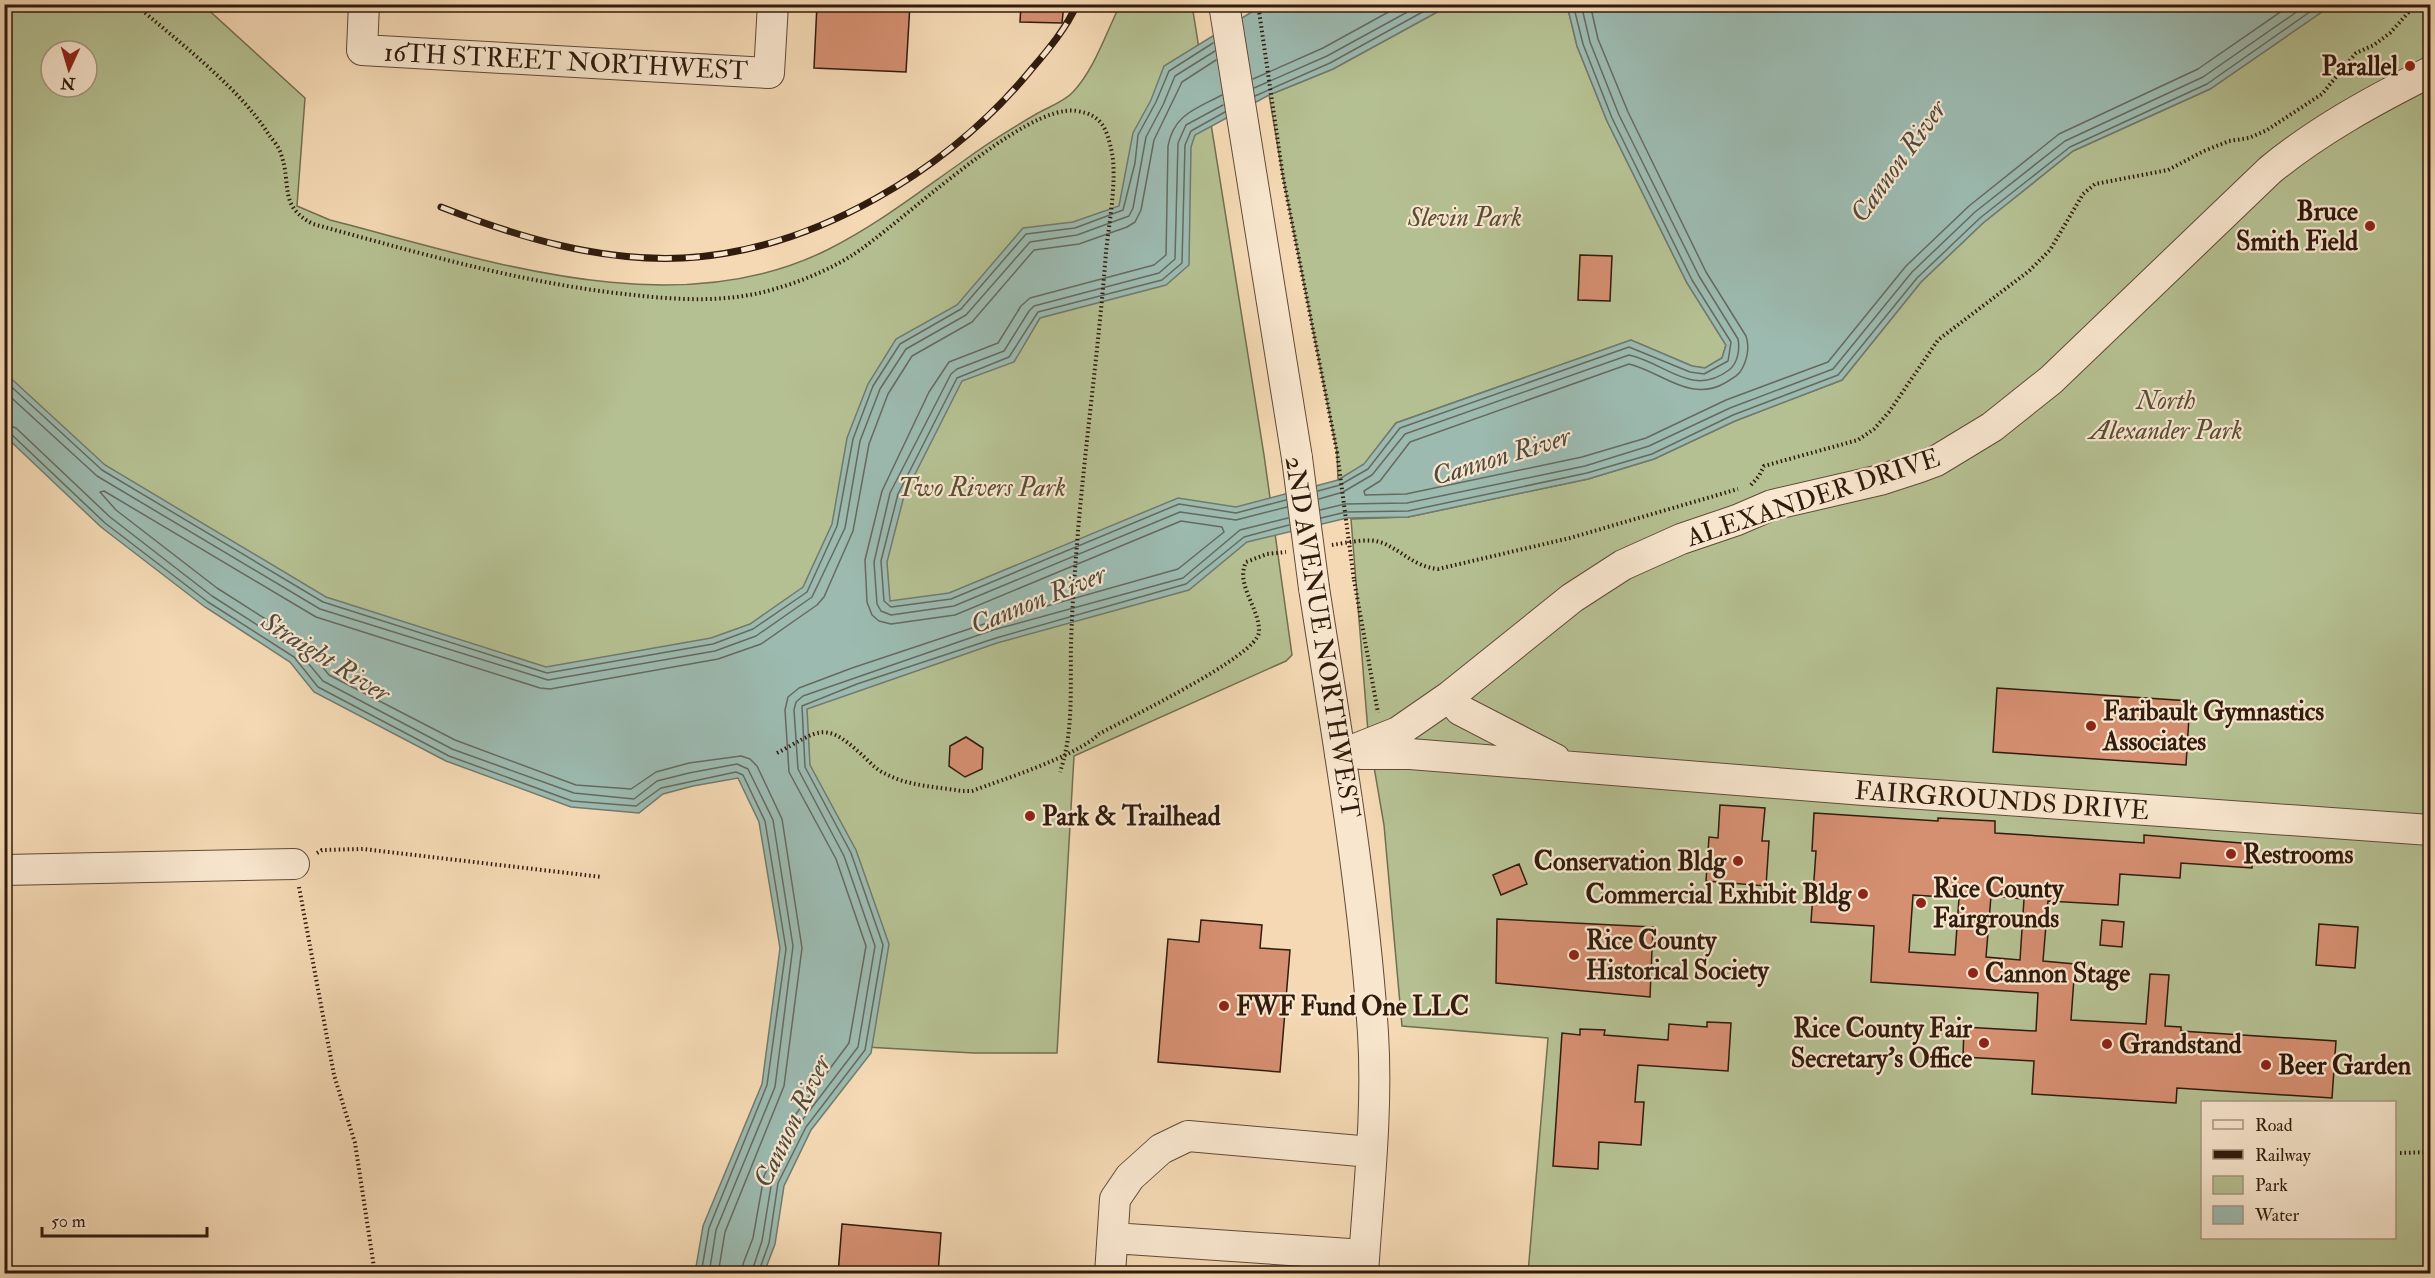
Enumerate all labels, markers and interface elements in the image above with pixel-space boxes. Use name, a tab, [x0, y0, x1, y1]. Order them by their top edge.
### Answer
street label: 16TH STREET NORTHWEST	[383, 36, 749, 88]
north arrow	[39, 39, 99, 99]
place label: Parallel	[2322, 51, 2398, 83]
marker: Parallel	[2403, 59, 2417, 73]
text: N	[60, 72, 77, 94]
water label: Cannon River	[1843, 92, 1955, 229]
place label: Bruce Smith Field	[2236, 196, 2358, 258]
park label: Slevin Park	[1407, 202, 1522, 234]
marker: Bruce Smith Field	[2363, 219, 2377, 233]
park label: North Alexander Park	[2087, 385, 2242, 447]
water label: Cannon River	[1428, 419, 1576, 493]
street label: ALEXANDER DRIVE	[1682, 442, 1944, 554]
street label: 2ND AVENUE NORTHWEST	[1278, 454, 1366, 820]
park label: Two Rivers Park	[898, 472, 1066, 504]
water label: Cannon River	[966, 557, 1113, 642]
water label: Straight River	[254, 604, 398, 711]
place label: Faribault Gymnastics Associates	[2102, 696, 2324, 758]
marker: Faribault Gymnastics Associates	[2084, 719, 2098, 733]
street label: FAIRGROUNDS DRIVE	[1854, 775, 2150, 827]
place label: Park & Trailhead	[1042, 801, 1221, 833]
marker: Park & Trailhead	[1023, 809, 1037, 823]
place label: Restrooms	[2243, 839, 2353, 871]
place label: Conservation Bldg	[1534, 846, 1727, 879]
marker: Restrooms	[2224, 847, 2238, 861]
marker: Conservation Bldg	[1731, 854, 1745, 868]
place label: Rice County Fairgrounds	[1933, 873, 2065, 936]
place label: Commercial Exhibit Bldg	[1585, 879, 1852, 912]
marker: Commercial Exhibit Bldg	[1856, 887, 1870, 901]
marker: Rice County Fairgrounds	[1914, 896, 1928, 910]
place label: Rice County Historical Society	[1586, 925, 1770, 988]
marker: Rice County Historical Society	[1567, 948, 1581, 962]
place label: Cannon Stage	[1985, 958, 2130, 991]
marker: Cannon Stage	[1966, 966, 1980, 980]
place label: FWF Fund One LLC	[1236, 991, 1469, 1023]
marker: FWF Fund One LLC	[1217, 999, 1231, 1013]
place label: Rice County Fair Secretary's Office	[1791, 1013, 1972, 1076]
place label: Grandstand	[2119, 1029, 2242, 1061]
marker: Rice County Fair Secretary's Office	[1977, 1036, 1991, 1050]
marker: Grandstand	[2100, 1037, 2114, 1051]
water label: Cannon River	[746, 1048, 840, 1193]
place label: Beer Garden	[2278, 1050, 2412, 1082]
marker: Beer Garden	[2259, 1058, 2273, 1072]
legend	[2201, 1101, 2396, 1239]
text: Road	[2255, 1114, 2293, 1137]
text: Railway	[2255, 1144, 2312, 1167]
text: Park	[2255, 1174, 2288, 1197]
scale bar	[42, 1200, 207, 1238]
text: Water	[2254, 1204, 2299, 1227]
text: 50 m	[51, 1210, 86, 1233]

